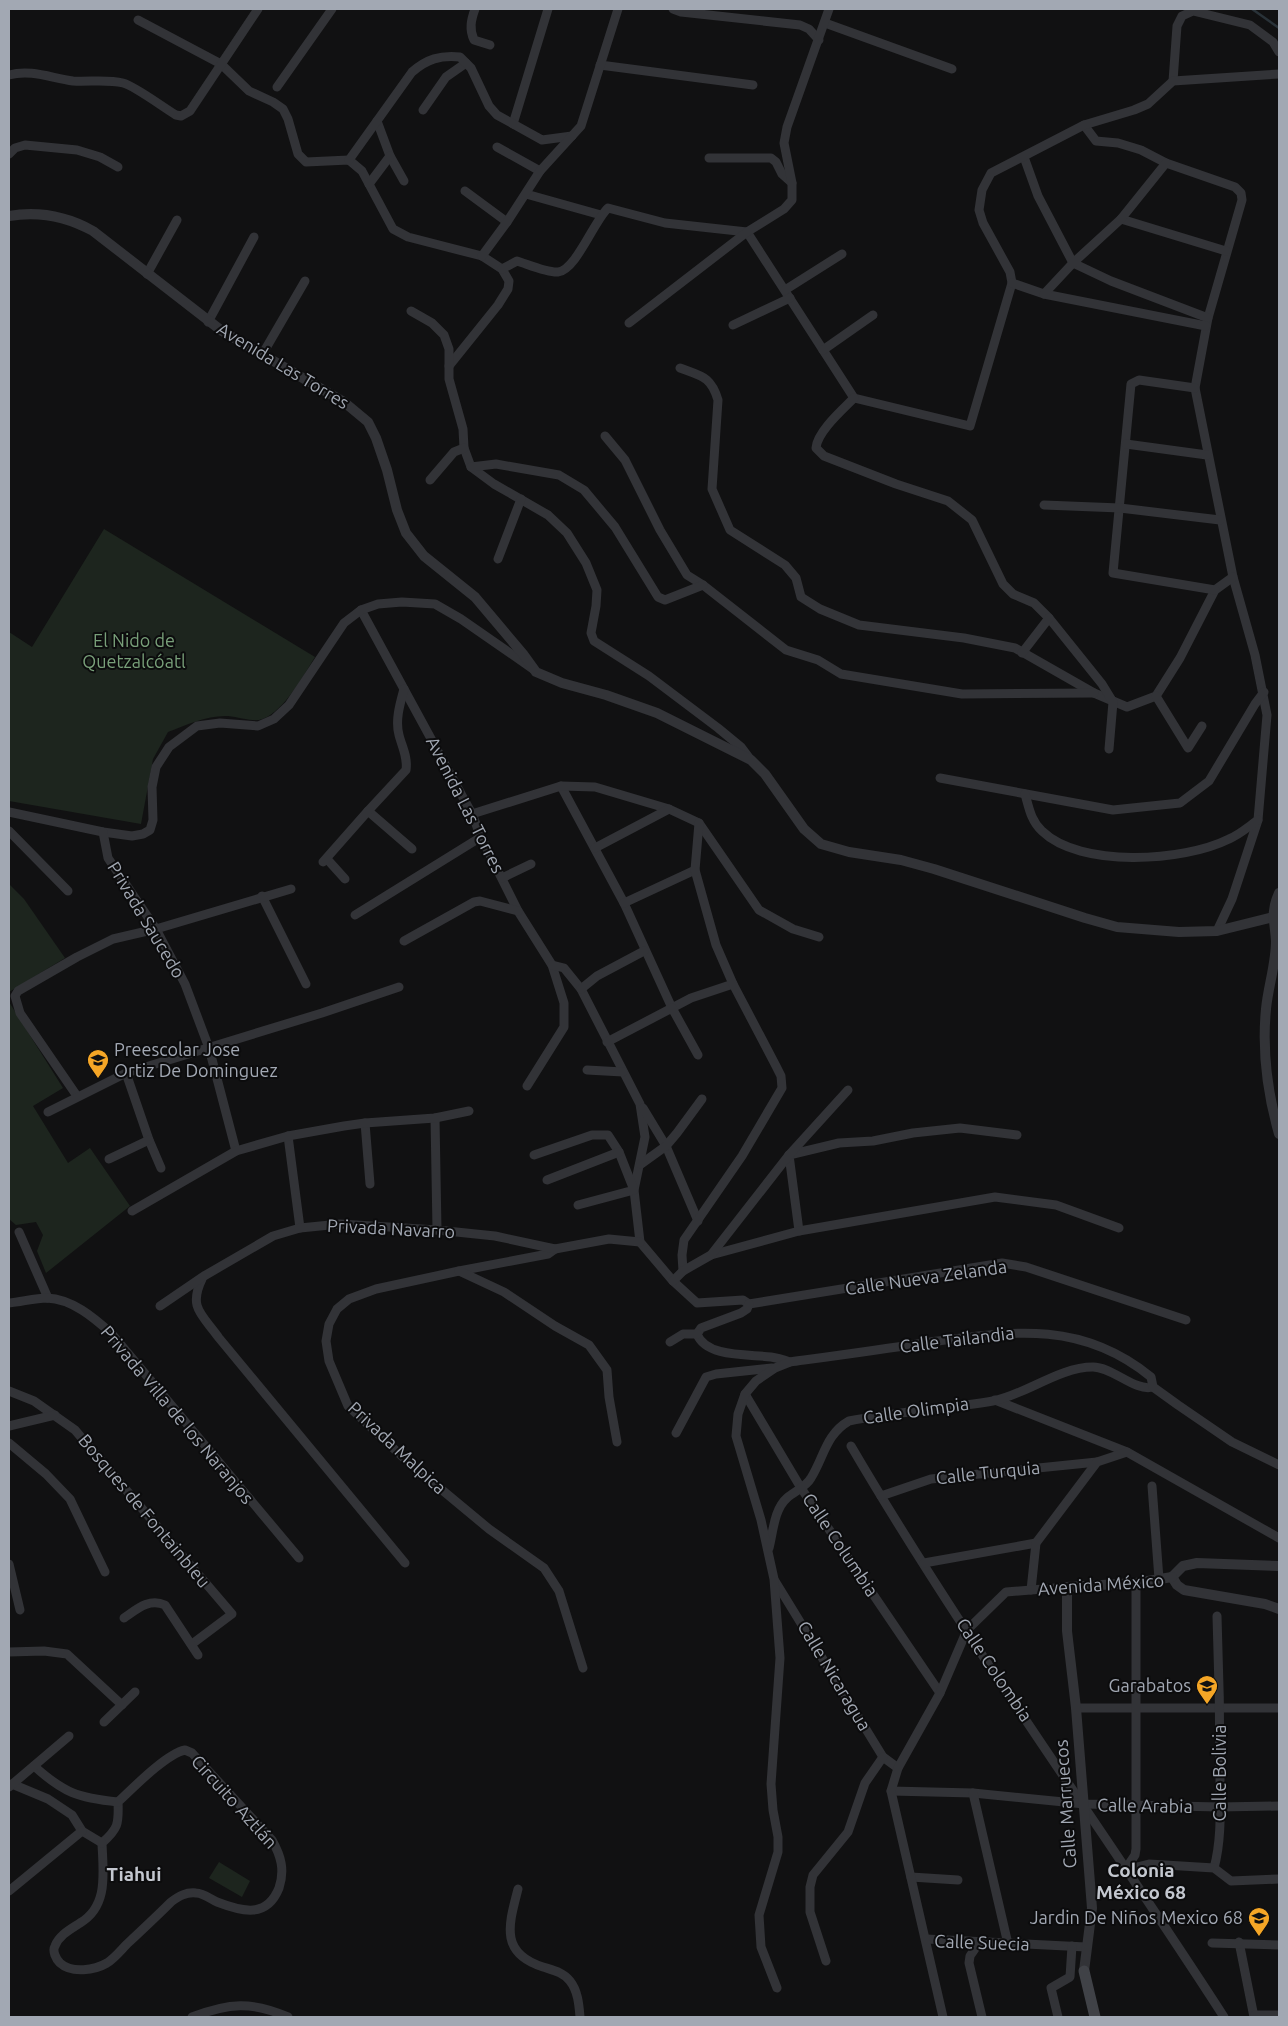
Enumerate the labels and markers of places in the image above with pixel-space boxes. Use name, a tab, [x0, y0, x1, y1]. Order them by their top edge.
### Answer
place label: Preescolar Jose Ortiz De Dominguez	[114, 1039, 278, 1080]
school or university icon: Preescolar Jose Ortiz De Dominguez	[86, 1048, 110, 1079]
school or university icon: Garabatos	[1195, 1674, 1219, 1705]
place label: Garabatos	[1109, 1675, 1191, 1695]
school or university icon: Jardin De Niños Mexico 68	[1247, 1906, 1271, 1937]
place label: Jardin De Niños Mexico 68	[1030, 1907, 1243, 1927]

